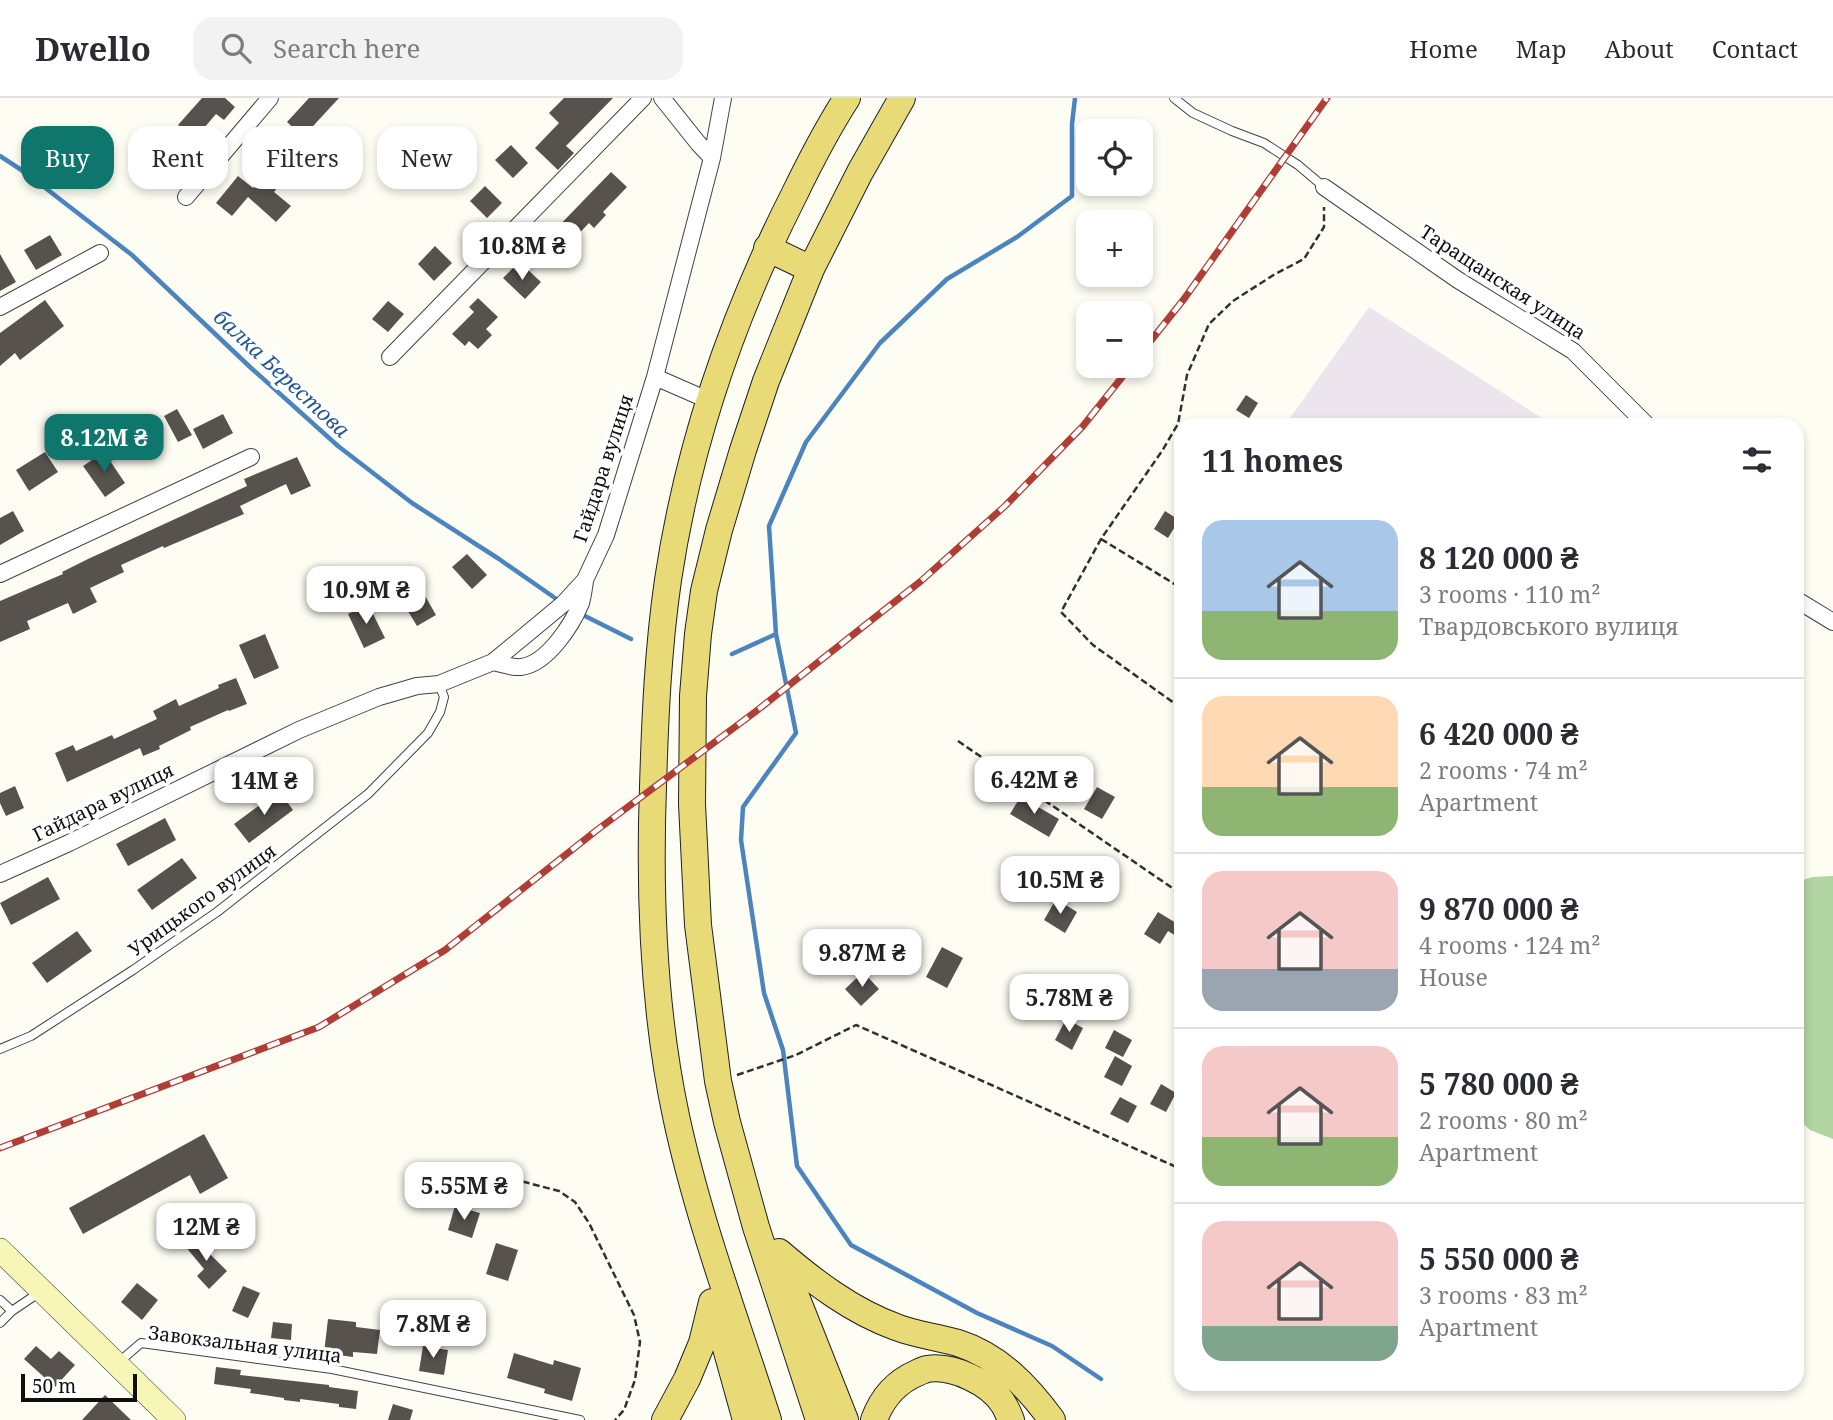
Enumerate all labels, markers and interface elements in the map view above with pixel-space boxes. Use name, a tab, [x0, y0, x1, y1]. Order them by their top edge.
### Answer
search box	[193, 17, 683, 80]
text: Dwello	[35, 26, 151, 71]
icon: search	[217, 29, 255, 67]
text: Search here	[273, 30, 421, 66]
text: Home	[1409, 32, 1478, 65]
text: Map	[1516, 32, 1567, 65]
text: About	[1605, 32, 1674, 65]
text: Contact	[1712, 32, 1798, 65]
map controls	[1076, 119, 1153, 378]
button: locate	[1076, 119, 1153, 196]
chip: Buy	[21, 126, 114, 189]
chip: Rent	[128, 126, 228, 189]
chip: Filters	[242, 126, 363, 189]
chip: New	[377, 126, 477, 189]
button: +	[1076, 210, 1153, 287]
street label: Таращанская улица	[1415, 219, 1591, 345]
pin: 10.8M ₴	[457, 222, 587, 282]
text: 10.8M ₴	[479, 229, 565, 261]
button: −	[1076, 301, 1153, 378]
water label: балка Берестова	[208, 303, 356, 443]
street label: Гайдара вулиця	[567, 391, 639, 545]
pin: 8.12M ₴	[39, 414, 169, 474]
text: 8.12M ₴	[61, 421, 147, 453]
text: 11 homes	[1202, 440, 1343, 481]
icon: filters	[1738, 441, 1776, 479]
text: 8 120 000 ₴	[1419, 537, 1578, 578]
icon: home	[1258, 548, 1342, 632]
pin: 10.9M ₴	[301, 566, 431, 626]
text: 10.9M ₴	[323, 573, 409, 605]
text: 3 rooms · 110 m²	[1419, 578, 1601, 610]
text: Твардовського вулиця	[1419, 610, 1679, 642]
text: 6 420 000 ₴	[1419, 713, 1578, 754]
icon: home	[1258, 724, 1342, 808]
text: 2 rooms · 74 m²	[1419, 754, 1588, 786]
street label: Гайдара вулиця	[28, 756, 178, 847]
pin: 6.42M ₴	[969, 756, 1099, 816]
pin: 14M ₴	[215, 758, 313, 817]
text: 6.42M ₴	[991, 763, 1077, 795]
text: 14M ₴	[230, 764, 298, 796]
text: Apartment	[1419, 786, 1538, 818]
street label: Урицького вулиця	[123, 838, 281, 962]
pin: 10.5M ₴	[995, 856, 1125, 916]
text: 10.5M ₴	[1017, 863, 1103, 895]
text: 9 870 000 ₴	[1419, 888, 1578, 929]
icon: home	[1258, 899, 1342, 983]
text: 4 rooms · 124 m²	[1419, 929, 1601, 961]
pin: 9.87M ₴	[797, 930, 927, 989]
text: 9.87M ₴	[819, 936, 905, 968]
text: House	[1419, 961, 1488, 993]
pin: 5.78M ₴	[1004, 974, 1134, 1034]
text: 5.78M ₴	[1026, 981, 1112, 1013]
text: 5 780 000 ₴	[1419, 1063, 1578, 1104]
icon: home	[1258, 1074, 1342, 1158]
text: 2 rooms · 80 m²	[1419, 1104, 1588, 1136]
text: Apartment	[1419, 1136, 1538, 1168]
pin: 5.55M ₴	[399, 1162, 529, 1222]
text: 5.55M ₴	[421, 1169, 507, 1201]
pin: 12M ₴	[157, 1204, 255, 1263]
text: 12M ₴	[172, 1210, 240, 1242]
text: 5 550 000 ₴	[1419, 1238, 1578, 1279]
icon: home	[1258, 1249, 1342, 1333]
text: 3 rooms · 83 m²	[1419, 1279, 1588, 1311]
pin: 7.8M ₴	[376, 1300, 490, 1360]
text: 7.8M ₴	[396, 1307, 470, 1339]
text: Apartment	[1419, 1311, 1538, 1343]
street label: Завокзальная улица	[147, 1319, 343, 1369]
scale bar	[21, 1371, 136, 1403]
text: 50 m	[32, 1373, 76, 1399]

